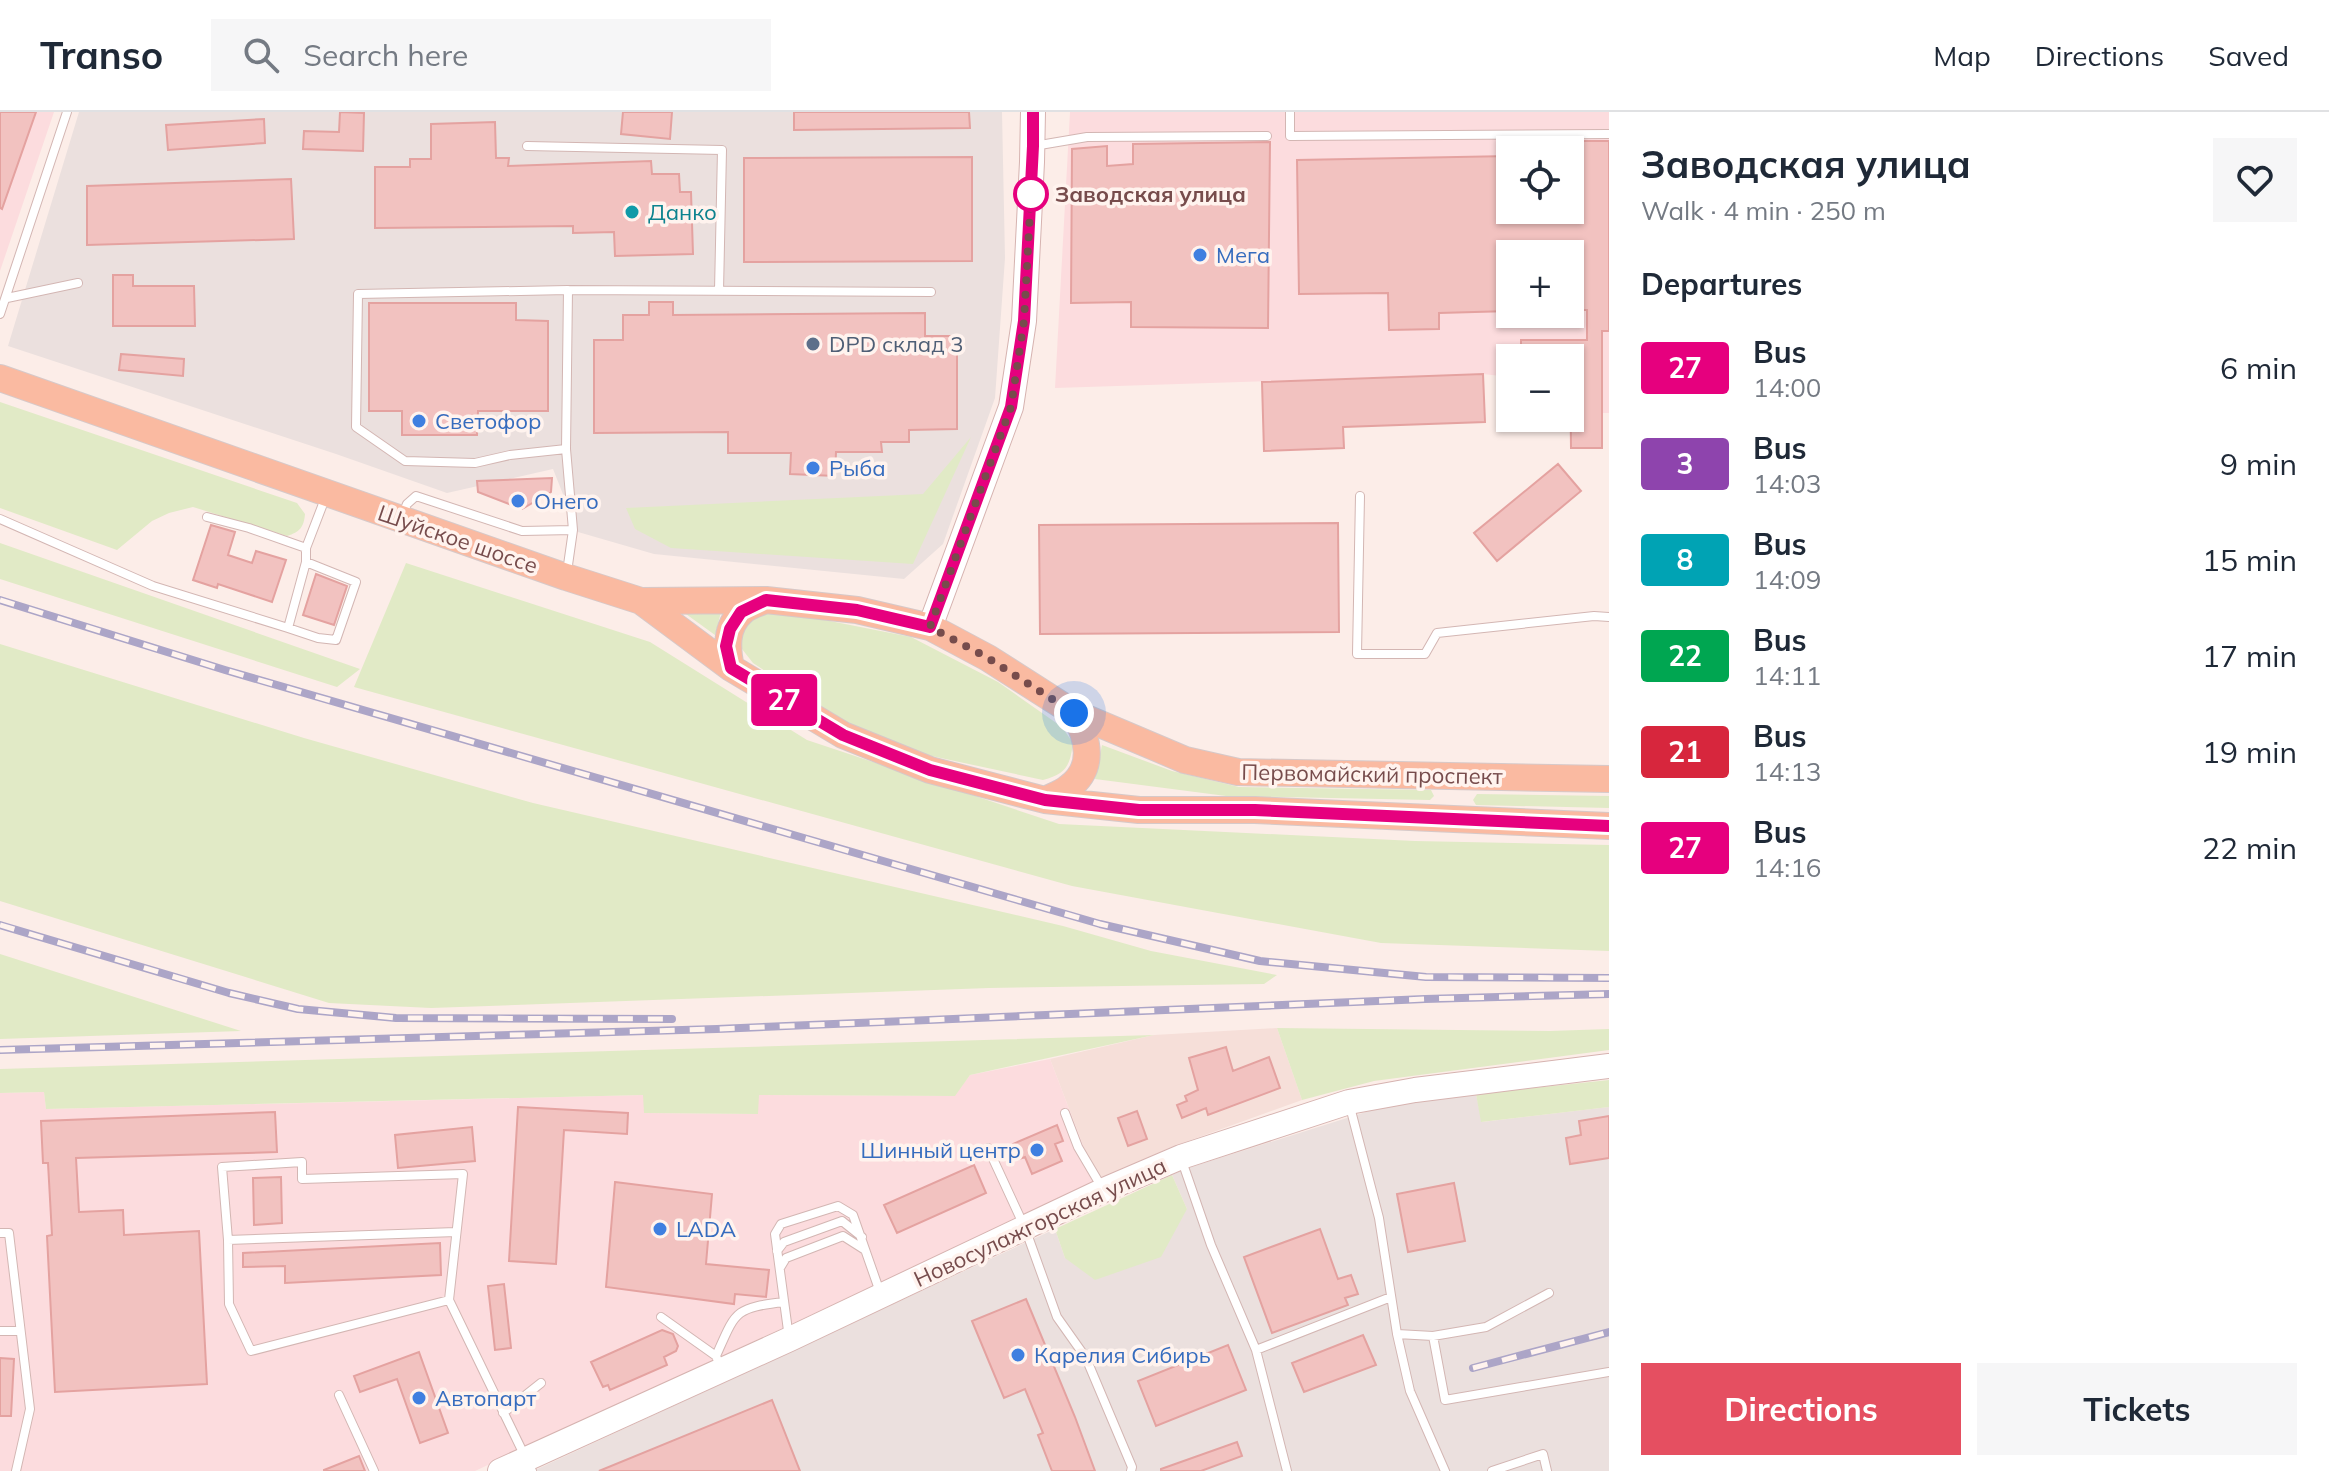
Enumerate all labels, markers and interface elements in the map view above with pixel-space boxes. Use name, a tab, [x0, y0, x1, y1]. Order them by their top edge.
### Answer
search box	[211, 19, 771, 91]
text: Transo	[40, 31, 163, 79]
icon: search	[239, 33, 283, 77]
text: Search here	[303, 36, 468, 74]
text: Map	[1933, 38, 1991, 73]
text: Directions	[2035, 38, 2164, 73]
text: Saved	[2208, 38, 2289, 73]
map controls	[1496, 136, 1584, 432]
button: locate	[1496, 136, 1584, 224]
button: heart	[2213, 138, 2297, 222]
text: Заводская улица	[1641, 140, 1971, 188]
marker: Заводская улица	[1014, 177, 1048, 211]
place label: Заводская улица	[1055, 180, 1246, 208]
text: Walk · 4 min · 250 m	[1641, 194, 1886, 227]
place label: Данко	[648, 198, 717, 226]
marker: Данко	[623, 203, 641, 221]
button: +	[1496, 240, 1584, 328]
place label: Мега	[1216, 241, 1270, 269]
marker: Мега	[1191, 246, 1209, 264]
text: Departures	[1641, 265, 1802, 303]
place label: DPD склад 3	[829, 330, 964, 358]
text: Bus	[1753, 333, 1807, 371]
marker: DPD склад 3	[804, 335, 822, 353]
button: −	[1496, 344, 1584, 432]
text: 6 min	[2220, 349, 2297, 387]
text: 27	[1668, 350, 1702, 385]
text: 14:00	[1753, 371, 1821, 404]
place label: Светофор	[435, 407, 541, 435]
marker: Светофор	[410, 412, 428, 430]
text: Bus	[1753, 429, 1807, 467]
text: 9 min	[2220, 445, 2297, 483]
text: 3	[1677, 446, 1693, 481]
place label: Рыба	[829, 454, 886, 482]
marker: Рыба	[804, 459, 822, 477]
text: 14:03	[1753, 467, 1821, 500]
place label: Онего	[534, 487, 599, 515]
marker: Онего	[509, 492, 527, 510]
street label: Шуйское шоссе	[374, 498, 542, 580]
text: Bus	[1753, 525, 1807, 563]
text: 15 min	[2202, 541, 2297, 579]
text: 8	[1677, 542, 1693, 577]
text: 14:09	[1753, 563, 1821, 596]
text: Bus	[1753, 621, 1807, 659]
text: 17 min	[2202, 637, 2297, 675]
text: 22	[1668, 638, 1702, 673]
text: 14:11	[1753, 659, 1821, 692]
line badge: 27	[748, 674, 820, 726]
text: 27	[767, 682, 801, 717]
your location	[1054, 693, 1094, 733]
text: Bus	[1753, 717, 1807, 755]
text: 19 min	[2202, 733, 2297, 771]
text: 21	[1668, 734, 1702, 769]
text: 14:13	[1753, 755, 1821, 788]
street label: Первомайский проспект	[1241, 758, 1503, 790]
text: Bus	[1753, 813, 1807, 851]
text: 22 min	[2202, 829, 2297, 867]
text: 27	[1668, 830, 1702, 865]
text: 14:16	[1753, 851, 1821, 884]
place label: Шинный центр	[860, 1136, 1021, 1164]
marker: Шинный центр	[1028, 1141, 1046, 1159]
street label: Новосулажгорская улица	[909, 1151, 1171, 1293]
place label: LADA	[676, 1215, 736, 1243]
marker: LADA	[651, 1220, 669, 1238]
place label: Карелия Сибирь	[1034, 1341, 1211, 1369]
marker: Карелия Сибирь	[1009, 1346, 1027, 1364]
button: Directions	[1641, 1363, 1961, 1455]
button: Tickets	[1977, 1363, 2297, 1455]
place label: Автопарт	[435, 1384, 536, 1412]
marker: Автопарт	[410, 1389, 428, 1407]

